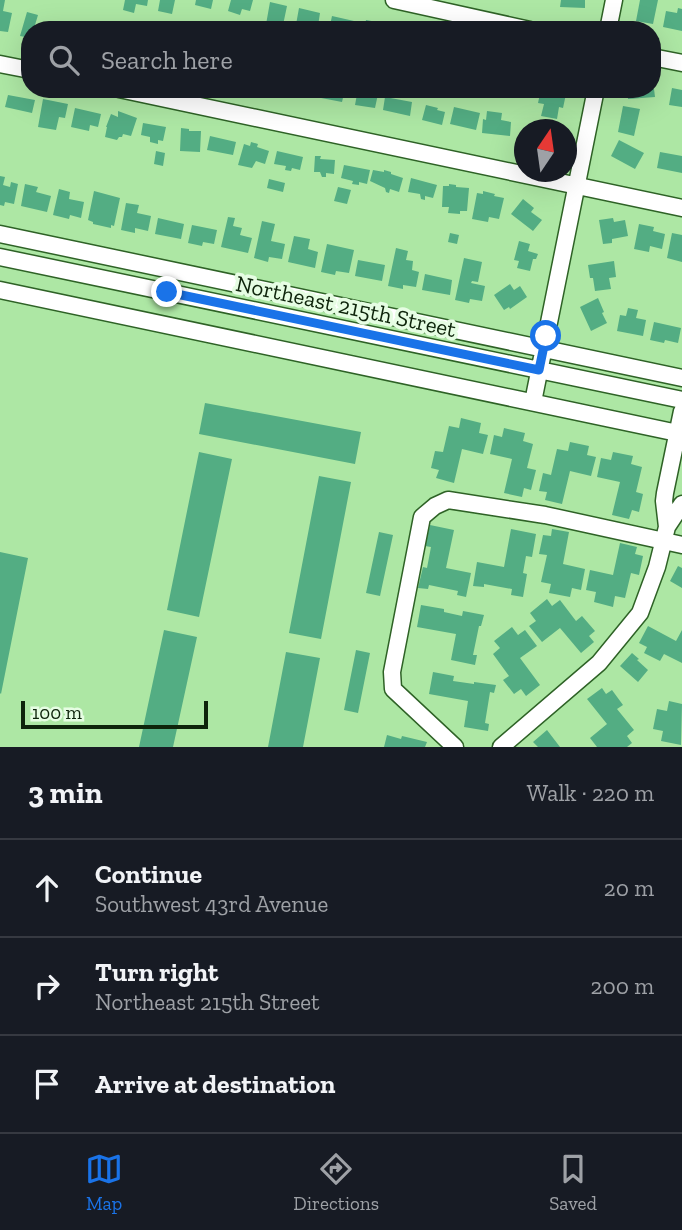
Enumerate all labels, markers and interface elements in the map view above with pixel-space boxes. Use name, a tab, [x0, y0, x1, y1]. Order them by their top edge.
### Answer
search box	[21, 21, 661, 98]
icon: search	[45, 41, 83, 79]
text: Search here	[101, 44, 233, 76]
north arrow	[514, 119, 577, 182]
street label: Northeast 215th Street	[233, 269, 459, 343]
route end	[151, 276, 182, 307]
route start	[530, 320, 561, 351]
scale bar	[21, 698, 208, 730]
text: 100 m	[32, 701, 82, 724]
text: 3 min	[28, 775, 103, 811]
text: Walk · 220 m	[527, 779, 654, 807]
text: Continue	[95, 858, 202, 890]
icon: ahead	[28, 869, 66, 907]
text: 20 m	[604, 874, 654, 902]
text: Southwest 43rd Avenue	[95, 890, 328, 918]
text: Turn right	[95, 956, 218, 988]
icon: right	[28, 967, 66, 1005]
text: 200 m	[591, 972, 654, 1000]
text: Northeast 215th Street	[95, 988, 320, 1016]
icon: arrive	[28, 1065, 66, 1103]
text: Arrive at destination	[95, 1068, 335, 1100]
tab: Map	[85, 1150, 123, 1215]
tab: Directions	[293, 1150, 379, 1215]
tab: Saved	[549, 1150, 597, 1215]

